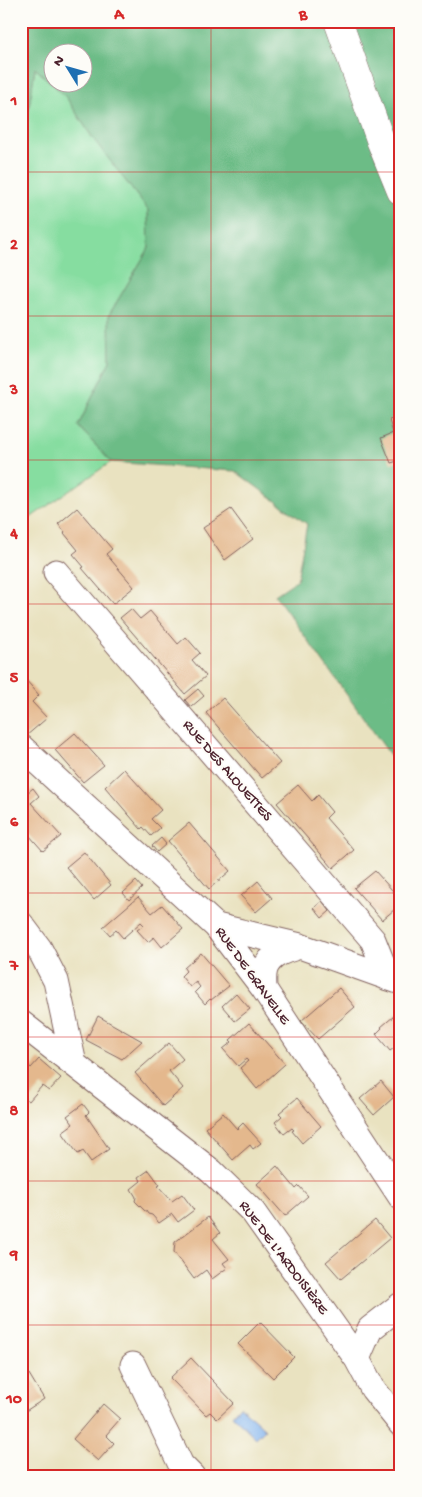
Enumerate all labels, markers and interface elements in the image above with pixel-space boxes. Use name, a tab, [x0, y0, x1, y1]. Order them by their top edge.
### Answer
text: A	[113, 7, 125, 26]
text: B	[298, 7, 308, 26]
north arrow	[42, 42, 92, 92]
text: N	[50, 53, 69, 70]
text: 1	[10, 93, 17, 112]
text: 2	[10, 237, 18, 256]
text: 3	[9, 382, 18, 401]
text: 4	[9, 526, 18, 545]
text: 5	[10, 670, 19, 689]
street label: RUE DES ALOUETTES	[178, 717, 276, 825]
text: 6	[10, 814, 19, 833]
street label: RUE DE GRAVELLE	[211, 924, 294, 1029]
text: 7	[9, 958, 19, 977]
text: 8	[10, 1103, 19, 1122]
street label: RUE DE L'ARDOISIÈRE	[234, 1198, 332, 1319]
text: 9	[9, 1247, 18, 1266]
text: 10	[5, 1391, 22, 1410]

